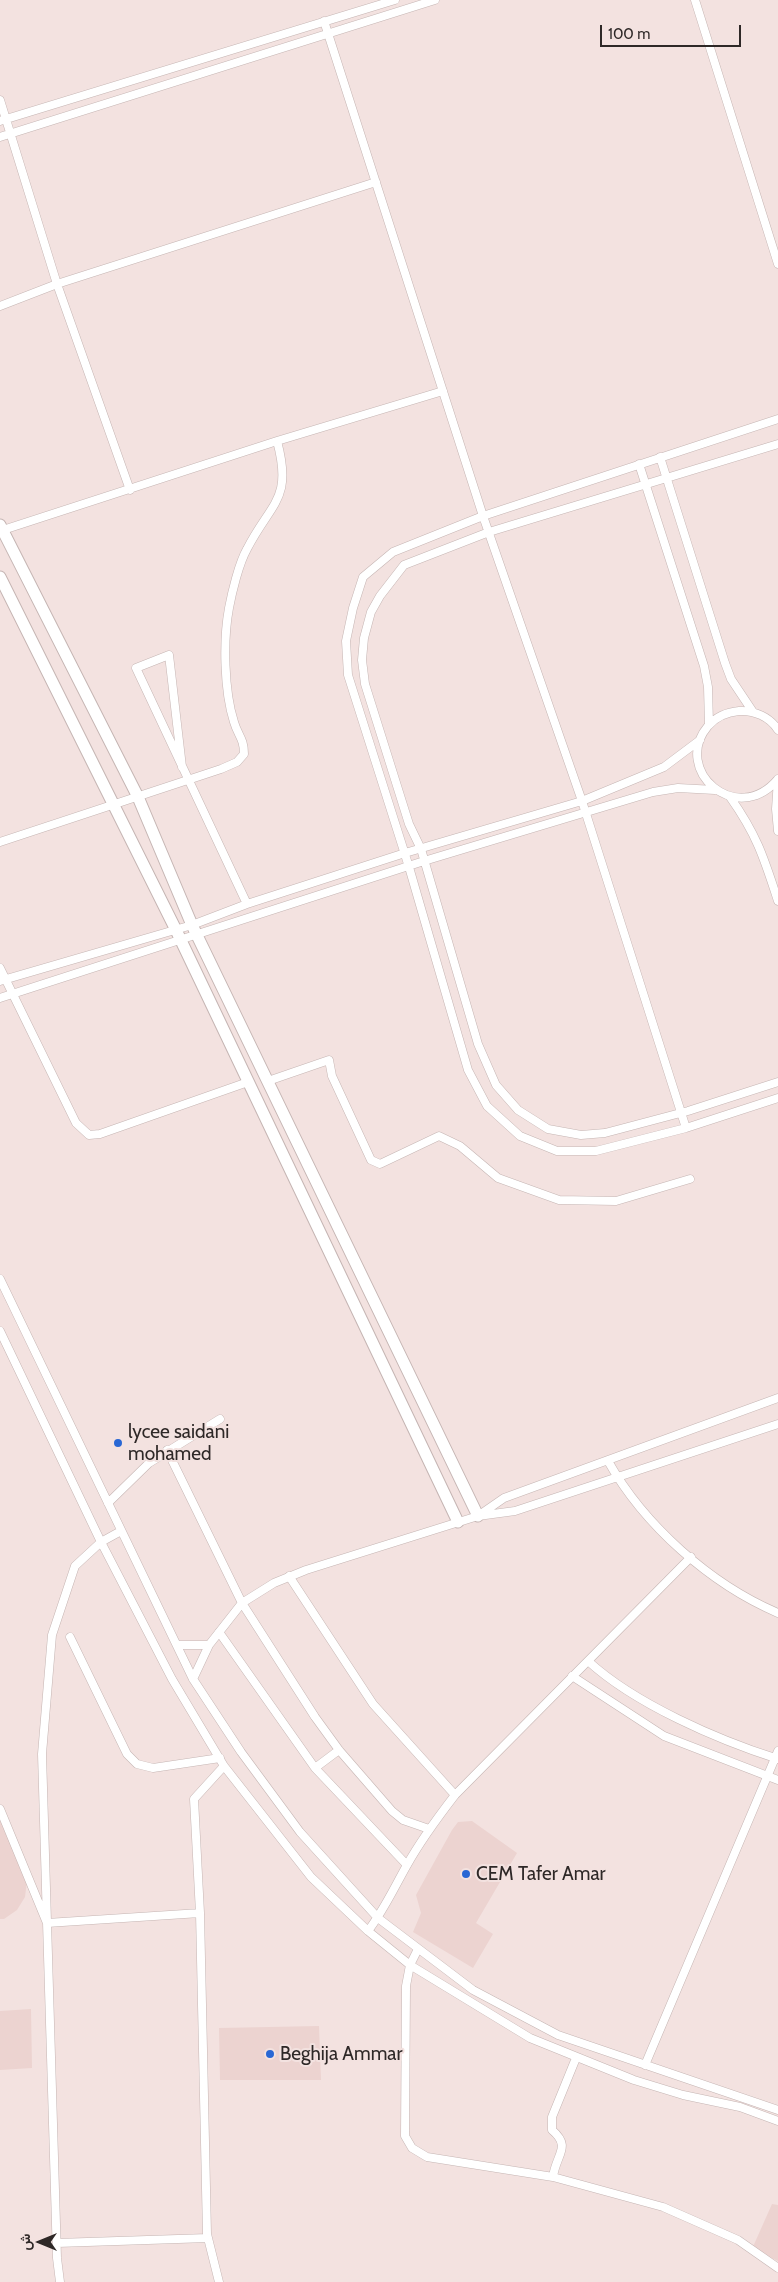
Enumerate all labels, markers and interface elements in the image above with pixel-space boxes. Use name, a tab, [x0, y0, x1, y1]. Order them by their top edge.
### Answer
scale bar	[603, 15, 744, 47]
text: 100 m	[608, 25, 650, 43]
place label: lycee saidani mohamed	[128, 1421, 229, 1465]
marker: lycee saidani mohamed	[112, 1437, 124, 1449]
place label: CEM Tafer Amar	[476, 1863, 606, 1885]
marker: CEM Tafer Amar	[460, 1868, 472, 1880]
place label: Beghija Ammar	[280, 2043, 402, 2065]
marker: Beghija Ammar	[264, 2048, 276, 2060]
north arrow	[15, 2217, 65, 2267]
text: ش	[16, 2234, 34, 2250]

